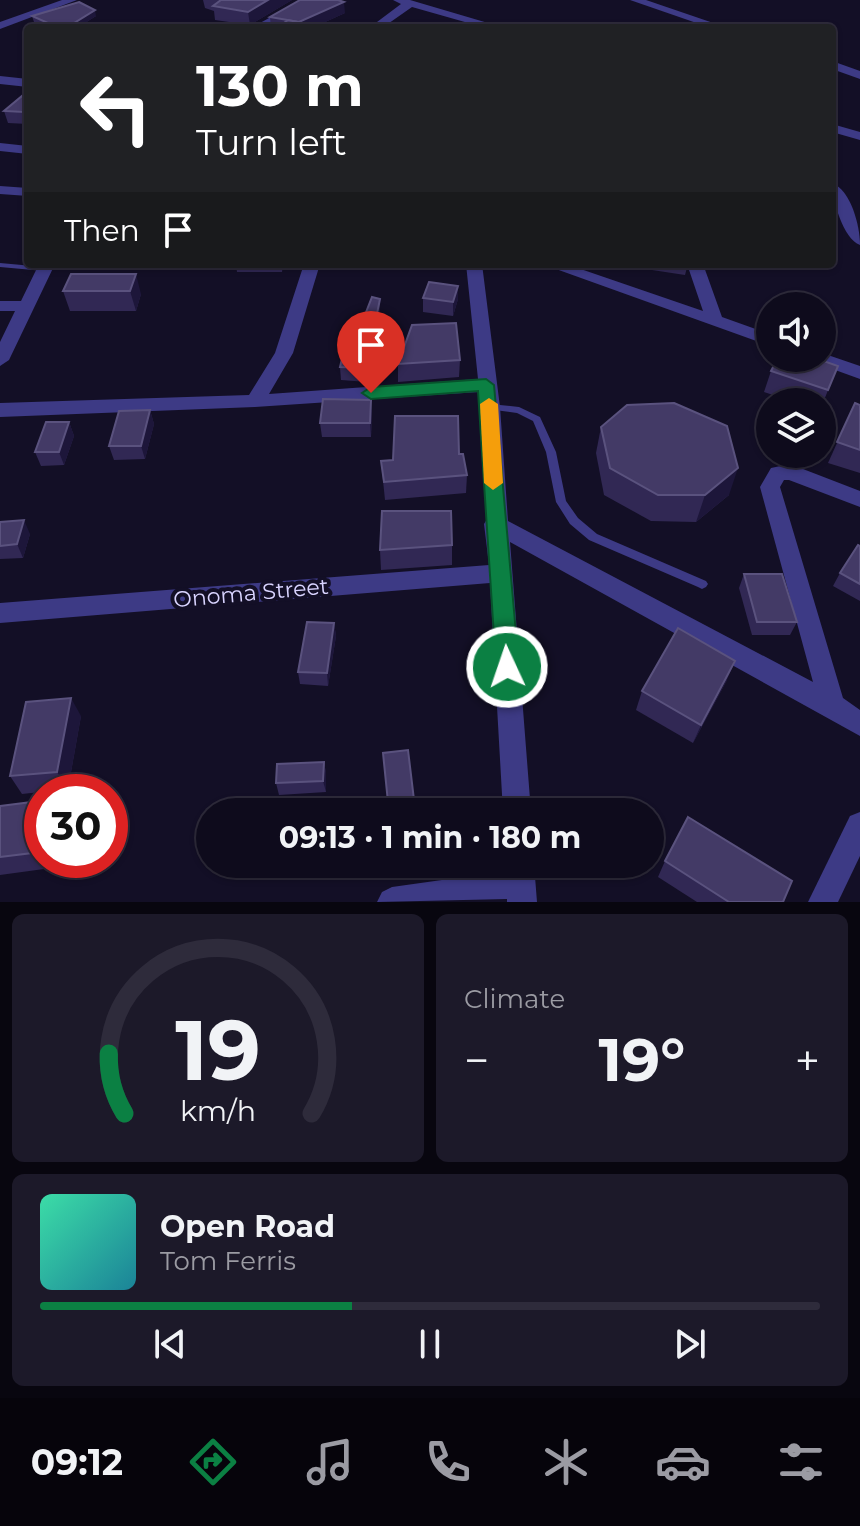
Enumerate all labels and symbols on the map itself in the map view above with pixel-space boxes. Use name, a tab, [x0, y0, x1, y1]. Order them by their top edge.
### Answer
pin	[337, 311, 405, 393]
street label: Onoma Street	[172, 573, 330, 613]
position arrow	[465, 625, 549, 709]
speed limit sign: 30	[24, 774, 128, 878]

